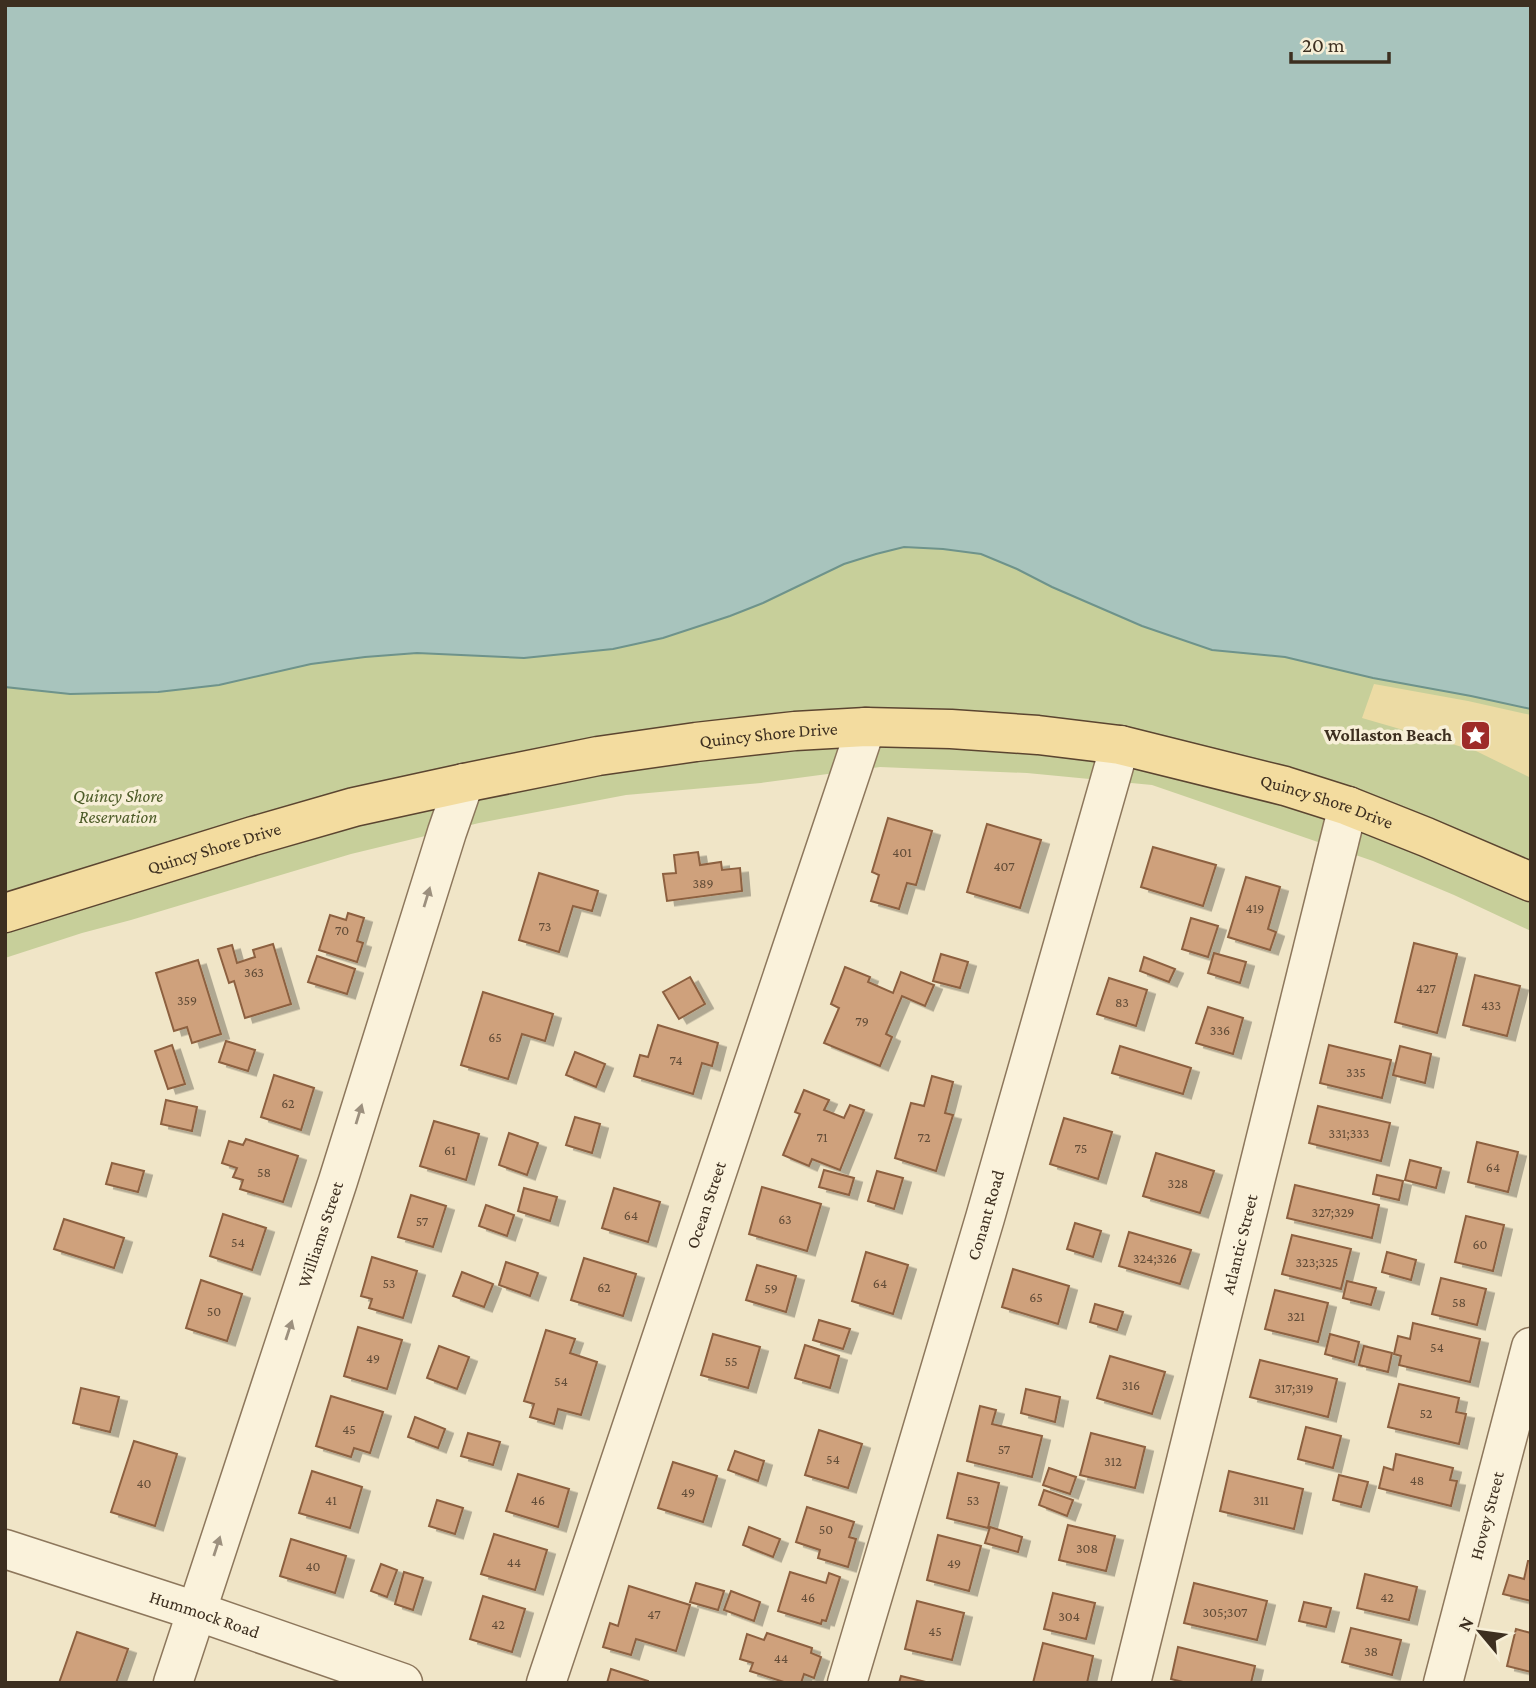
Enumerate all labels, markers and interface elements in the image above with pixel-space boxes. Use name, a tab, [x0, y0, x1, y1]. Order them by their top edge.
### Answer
scale bar	[1291, 21, 1389, 65]
text: 20 m	[1302, 33, 1345, 57]
place icon: Wollaston Beach	[1458, 718, 1492, 752]
street label: Quincy Shore Drive	[698, 719, 838, 752]
place label: Wollaston Beach	[1323, 725, 1453, 745]
street label: Quincy Shore Drive	[1258, 770, 1396, 833]
park label: Quincy Shore Reservation	[73, 786, 163, 827]
street label: Quincy Shore Drive	[145, 818, 283, 878]
house number: 401	[892, 844, 912, 860]
house number: 407	[993, 858, 1015, 874]
house number: 389	[692, 875, 714, 891]
one-way arrow	[423, 886, 433, 907]
house number: 419	[1246, 900, 1264, 916]
house number: 73	[539, 918, 551, 934]
house number: 70	[335, 922, 349, 938]
house number: 363	[244, 964, 264, 980]
house number: 427	[1416, 980, 1437, 996]
house number: 359	[177, 992, 197, 1008]
house number: 83	[1115, 994, 1129, 1010]
house number: 433	[1481, 997, 1501, 1013]
house number: 79	[855, 1013, 869, 1029]
house number: 336	[1210, 1022, 1230, 1038]
house number: 65	[488, 1029, 502, 1045]
house number: 74	[669, 1052, 683, 1068]
house number: 335	[1346, 1064, 1366, 1080]
house number: 62	[281, 1095, 295, 1111]
one-way arrow	[355, 1103, 365, 1124]
house number: 331;333	[1329, 1125, 1369, 1141]
house number: 71	[816, 1129, 828, 1145]
house number: 72	[917, 1129, 931, 1145]
house number: 75	[1075, 1140, 1087, 1156]
house number: 61	[444, 1142, 456, 1158]
street label: Ocean Street	[682, 1158, 730, 1251]
house number: 64	[1486, 1159, 1500, 1175]
house number: 58	[257, 1164, 271, 1180]
street label: Conant Road	[963, 1167, 1008, 1263]
house number: 328	[1168, 1175, 1188, 1191]
street label: Williams Street	[294, 1178, 347, 1290]
street label: Atlantic Street	[1218, 1191, 1262, 1296]
house number: 327;329	[1312, 1204, 1354, 1220]
house number: 64	[624, 1207, 638, 1223]
house number: 63	[778, 1211, 792, 1227]
house number: 57	[416, 1213, 429, 1229]
house number: 54	[231, 1234, 245, 1250]
house number: 60	[1472, 1236, 1488, 1252]
house number: 324;326	[1133, 1250, 1177, 1266]
house number: 323;325	[1296, 1254, 1338, 1270]
house number: 53	[382, 1275, 396, 1291]
house number: 64	[873, 1275, 887, 1291]
house number: 62	[597, 1279, 611, 1295]
house number: 59	[764, 1280, 778, 1296]
house number: 65	[1029, 1289, 1043, 1305]
house number: 58	[1452, 1294, 1466, 1310]
house number: 50	[207, 1303, 221, 1319]
house number: 321	[1287, 1308, 1305, 1324]
one-way arrow	[284, 1320, 295, 1341]
house number: 54	[1430, 1339, 1444, 1355]
house number: 49	[366, 1350, 380, 1366]
house number: 55	[724, 1353, 738, 1369]
house number: 54	[554, 1373, 568, 1389]
house number: 316	[1122, 1377, 1140, 1393]
house number: 317;319	[1274, 1380, 1314, 1396]
house number: 52	[1420, 1405, 1433, 1421]
house number: 45	[342, 1421, 356, 1437]
house number: 57	[998, 1441, 1011, 1457]
house number: 54	[826, 1451, 840, 1467]
house number: 312	[1104, 1453, 1122, 1469]
street label: Hovey Street	[1466, 1468, 1508, 1562]
house number: 48	[1410, 1472, 1424, 1488]
house number: 40	[136, 1475, 152, 1491]
house number: 49	[681, 1484, 695, 1500]
house number: 41	[325, 1492, 337, 1508]
house number: 46	[531, 1492, 545, 1508]
house number: 53	[966, 1492, 980, 1508]
house number: 311	[1253, 1492, 1269, 1508]
house number: 50	[819, 1521, 833, 1537]
one-way arrow	[212, 1536, 223, 1557]
house number: 308	[1076, 1540, 1098, 1556]
house number: 44	[507, 1554, 521, 1570]
house number: 49	[947, 1555, 961, 1571]
house number: 40	[305, 1558, 321, 1574]
street label: Hummock Road	[147, 1587, 263, 1643]
house number: 46	[801, 1589, 815, 1605]
house number: 42	[1380, 1589, 1394, 1605]
north arrow	[1445, 1597, 1515, 1667]
house number: 305;307	[1202, 1604, 1248, 1620]
house number: 47	[647, 1606, 661, 1622]
house number: 304	[1058, 1608, 1080, 1624]
text: N	[1453, 1613, 1478, 1635]
house number: 42	[491, 1616, 505, 1632]
house number: 45	[928, 1623, 942, 1639]
house number: 38	[1364, 1643, 1378, 1659]
house number: 44	[774, 1650, 788, 1666]

